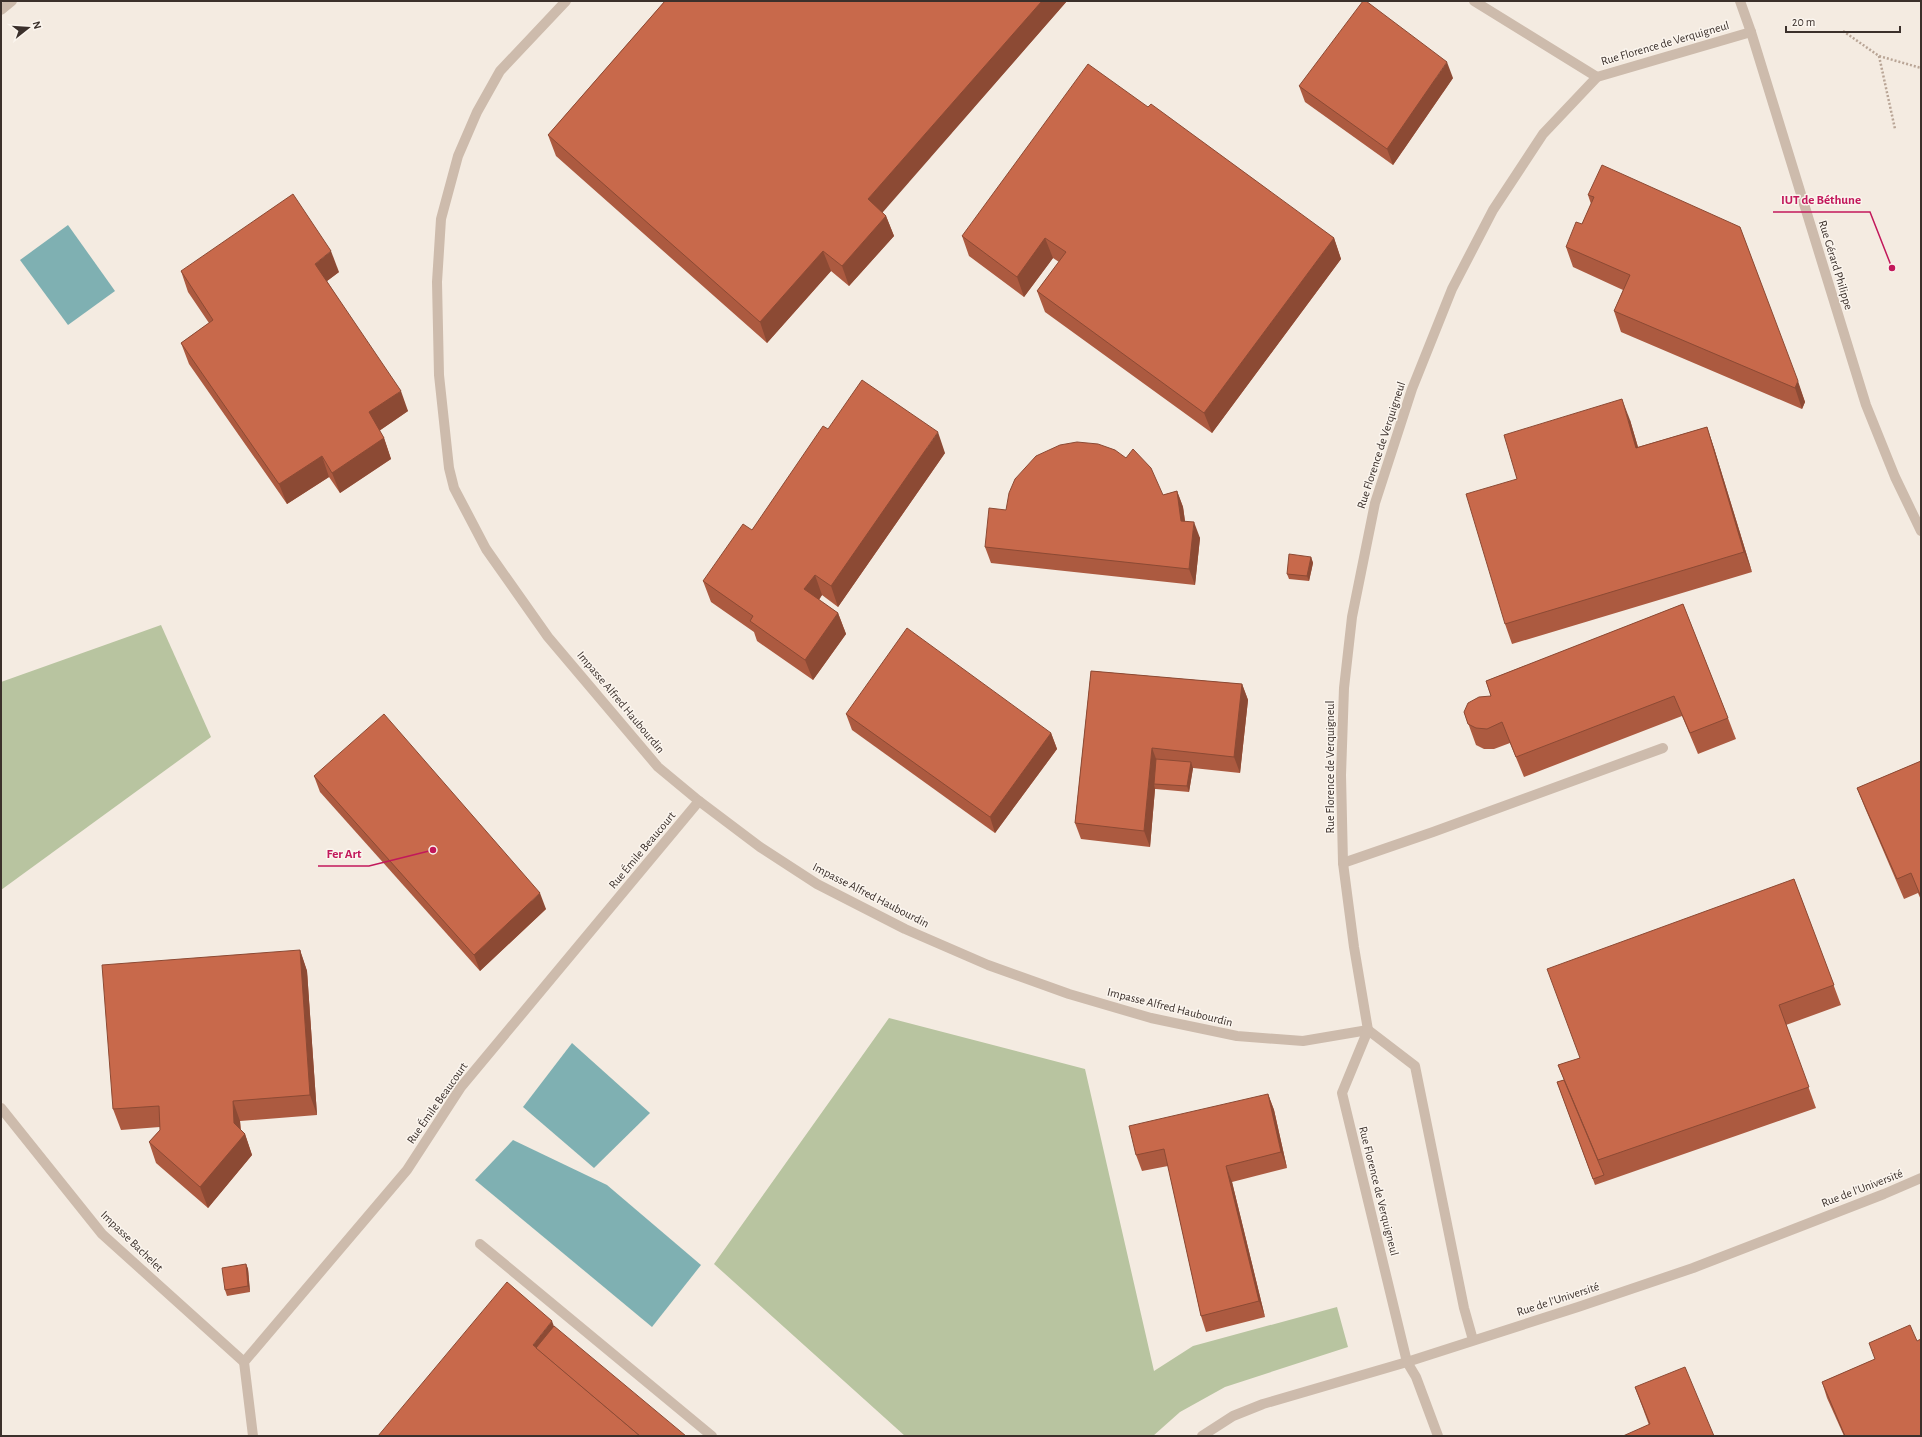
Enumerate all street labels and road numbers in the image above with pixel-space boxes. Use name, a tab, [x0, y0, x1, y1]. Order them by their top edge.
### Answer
street label: Rue Florence de Verquigneul	[1599, 19, 1731, 67]
street label: Rue Gérard Philippe	[1817, 219, 1855, 311]
street label: Rue Florence de Verquigneul	[1355, 380, 1407, 510]
street label: Impasse Alfred Haubourdin	[575, 649, 667, 755]
street label: Rue Florence de Verquigneul	[1324, 701, 1336, 833]
street label: Rue Émile Beaucourt	[606, 808, 678, 891]
street label: Impasse Alfred Haubourdin	[811, 860, 931, 930]
street label: Impasse Alfred Haubourdin	[1106, 986, 1234, 1028]
street label: Rue Émile Beaucourt	[404, 1059, 470, 1146]
street label: Rue Florence de Verquigneul	[1357, 1125, 1401, 1257]
street label: Rue de l'Université	[1820, 1167, 1904, 1209]
street label: Impasse Bachelet	[99, 1208, 166, 1274]
street label: Rue de l'Université	[1515, 1280, 1601, 1318]

